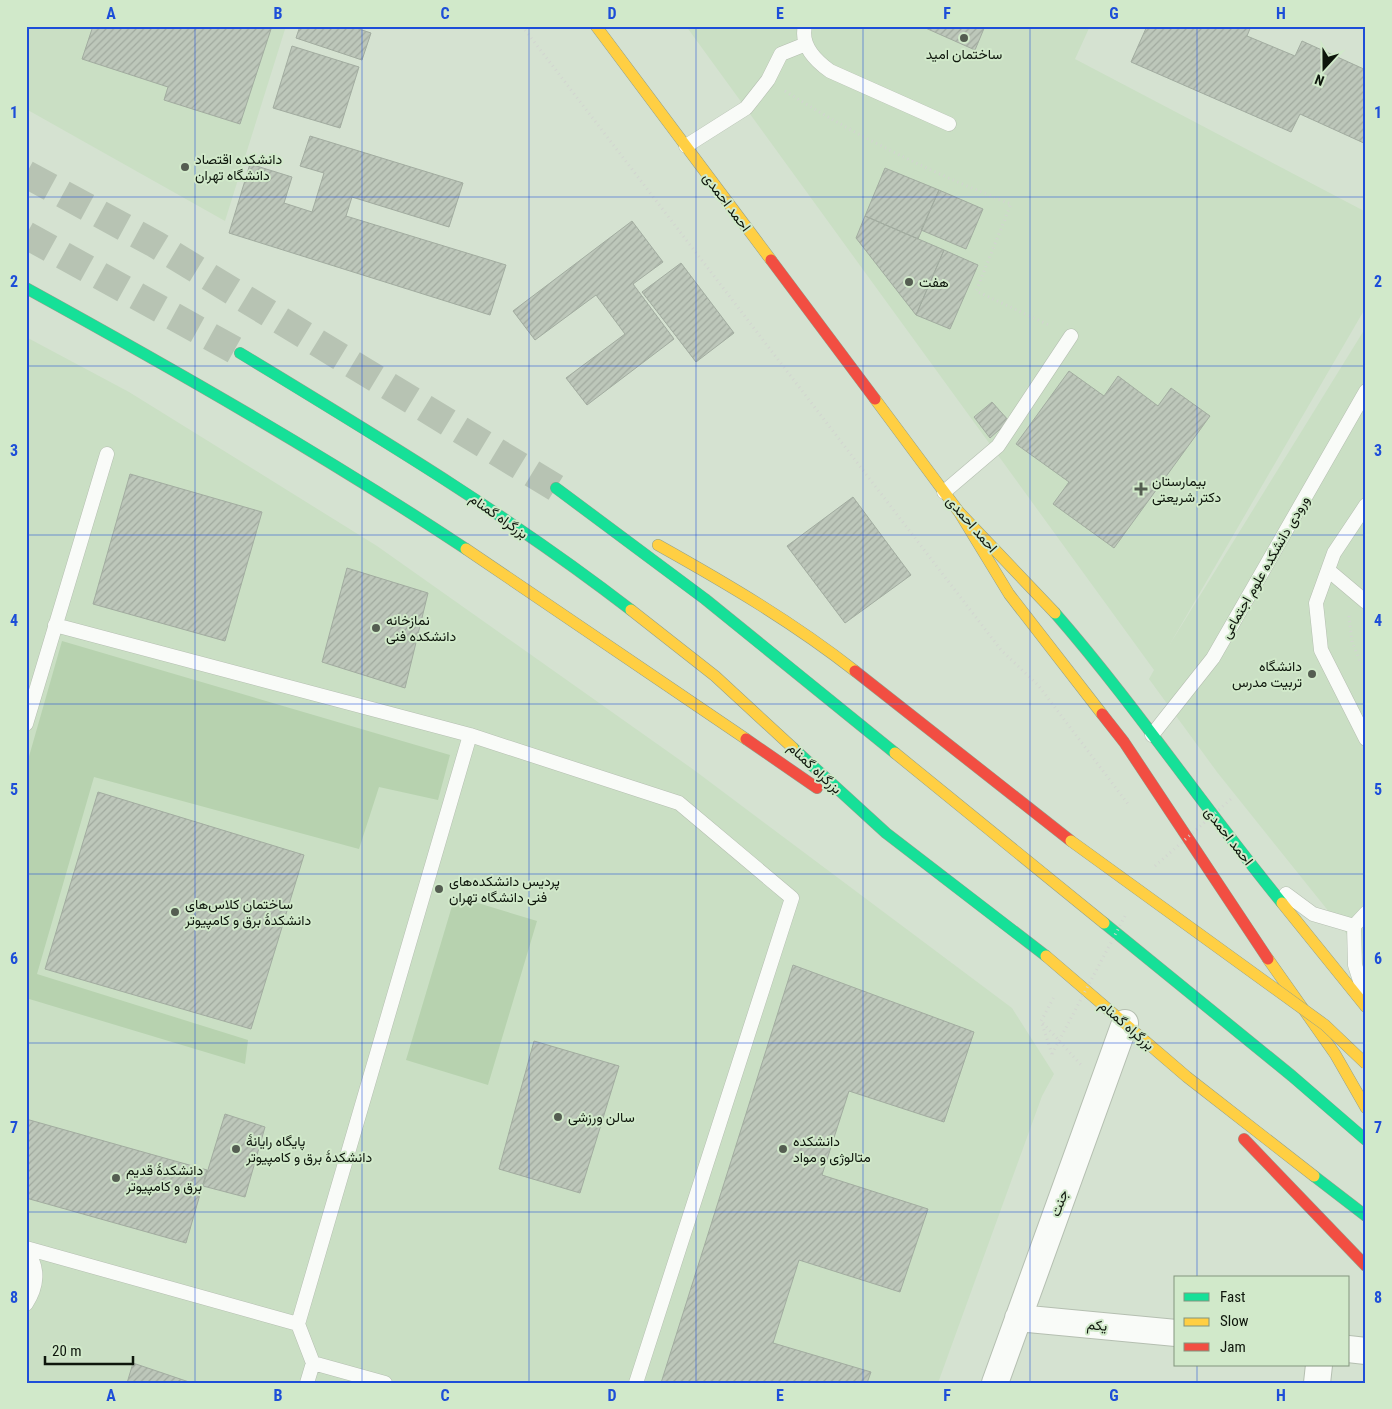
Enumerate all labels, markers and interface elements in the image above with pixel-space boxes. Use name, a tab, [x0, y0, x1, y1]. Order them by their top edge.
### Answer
text: A	[106, 4, 116, 23]
text: B	[274, 4, 283, 23]
text: C	[440, 4, 450, 23]
text: D	[607, 4, 617, 23]
text: E	[776, 4, 784, 23]
text: F	[943, 4, 951, 23]
text: G	[1109, 4, 1119, 23]
text: H	[1276, 4, 1286, 23]
marker: ساختمان امید	[958, 32, 970, 44]
north arrow	[1300, 42, 1350, 92]
place label: ساختمان امید	[926, 46, 1002, 63]
text: N	[1312, 71, 1326, 89]
text: 1	[10, 103, 18, 122]
text: 1	[1374, 103, 1382, 122]
place label: دانشکده اقتصاد دانشگاه تهران	[195, 151, 282, 184]
marker: دانشکده اقتصاد دانشگاه تهران	[179, 161, 191, 173]
street label: احمد احمدی	[699, 170, 754, 235]
text: 2	[10, 272, 18, 291]
text: 2	[1374, 272, 1382, 291]
place label: هفت	[919, 274, 949, 290]
marker: هفت	[903, 276, 915, 288]
text: 3	[10, 441, 18, 460]
text: 3	[1374, 441, 1382, 460]
place label: بیمارستان دکتر شریعتی	[1152, 473, 1222, 506]
marker: بیمارستان دکتر شریعتی	[1134, 482, 1148, 496]
street label: بزرگراه گمنام	[466, 490, 531, 543]
street label: احمد احمدی	[942, 493, 1001, 556]
street label: ورودی دانشکده علوم اجتماعی	[1218, 493, 1313, 642]
text: 4	[10, 611, 18, 630]
text: 4	[1374, 611, 1382, 630]
place label: نمازخانه دانشکده فنی	[386, 612, 457, 645]
marker: نمازخانه دانشکده فنی	[370, 622, 382, 634]
place label: دانشگاه تربیت مدرس	[1232, 658, 1302, 691]
marker: دانشگاه تربیت مدرس	[1306, 668, 1318, 680]
street label: بزرگراه گمنام	[784, 739, 845, 798]
text: 5	[10, 780, 18, 799]
text: 5	[1374, 780, 1382, 799]
street label: احمد احمدی	[1201, 804, 1257, 869]
place label: پردیس دانشکده‌های فنی دانشگاه تهران	[449, 873, 560, 906]
marker: پردیس دانشکده‌های فنی دانشگاه تهران	[433, 883, 445, 895]
place label: ساختمان کلاس‌های دانشکدهٔ برق و کامپیوتر	[184, 896, 312, 930]
marker: ساختمان کلاس‌های دانشکدهٔ برق و کامپیوتر	[169, 906, 181, 918]
text: 6	[10, 949, 18, 968]
text: 6	[1374, 949, 1382, 968]
street label: بزرگراه گمنام	[1096, 997, 1158, 1054]
place label: سالن ورزشی	[568, 1109, 635, 1126]
marker: سالن ورزشی	[552, 1111, 564, 1123]
text: 7	[10, 1118, 18, 1137]
text: 7	[1374, 1118, 1382, 1137]
place label: پایگاه رایانهٔ دانشکدهٔ برق و کامپیوتر	[245, 1133, 373, 1167]
place label: دانشکده متالوژی و مواد	[793, 1133, 871, 1166]
marker: پایگاه رایانهٔ دانشکدهٔ برق و کامپیوتر	[230, 1143, 242, 1155]
marker: دانشکده متالوژی و مواد	[777, 1143, 789, 1155]
place label: دانشکدهٔ قدیم برق و کامپیوتر	[125, 1162, 203, 1196]
marker: دانشکدهٔ قدیم برق و کامپیوتر	[110, 1172, 122, 1184]
street label: جنت	[1047, 1188, 1072, 1219]
legend	[1174, 1276, 1350, 1366]
text: 8	[10, 1288, 18, 1307]
text: Fast	[1220, 1288, 1245, 1306]
text: 8	[1374, 1288, 1382, 1307]
text: Slow	[1220, 1312, 1249, 1330]
street label: یکم	[1086, 1316, 1108, 1335]
scale bar	[45, 1334, 132, 1366]
text: Jam	[1220, 1338, 1246, 1356]
text: 20 m	[52, 1342, 82, 1360]
text: A	[106, 1386, 116, 1405]
text: B	[274, 1386, 283, 1405]
text: C	[440, 1386, 450, 1405]
text: D	[607, 1386, 617, 1405]
text: E	[776, 1386, 784, 1405]
text: F	[943, 1386, 951, 1405]
text: G	[1109, 1386, 1119, 1405]
text: H	[1276, 1386, 1286, 1405]

